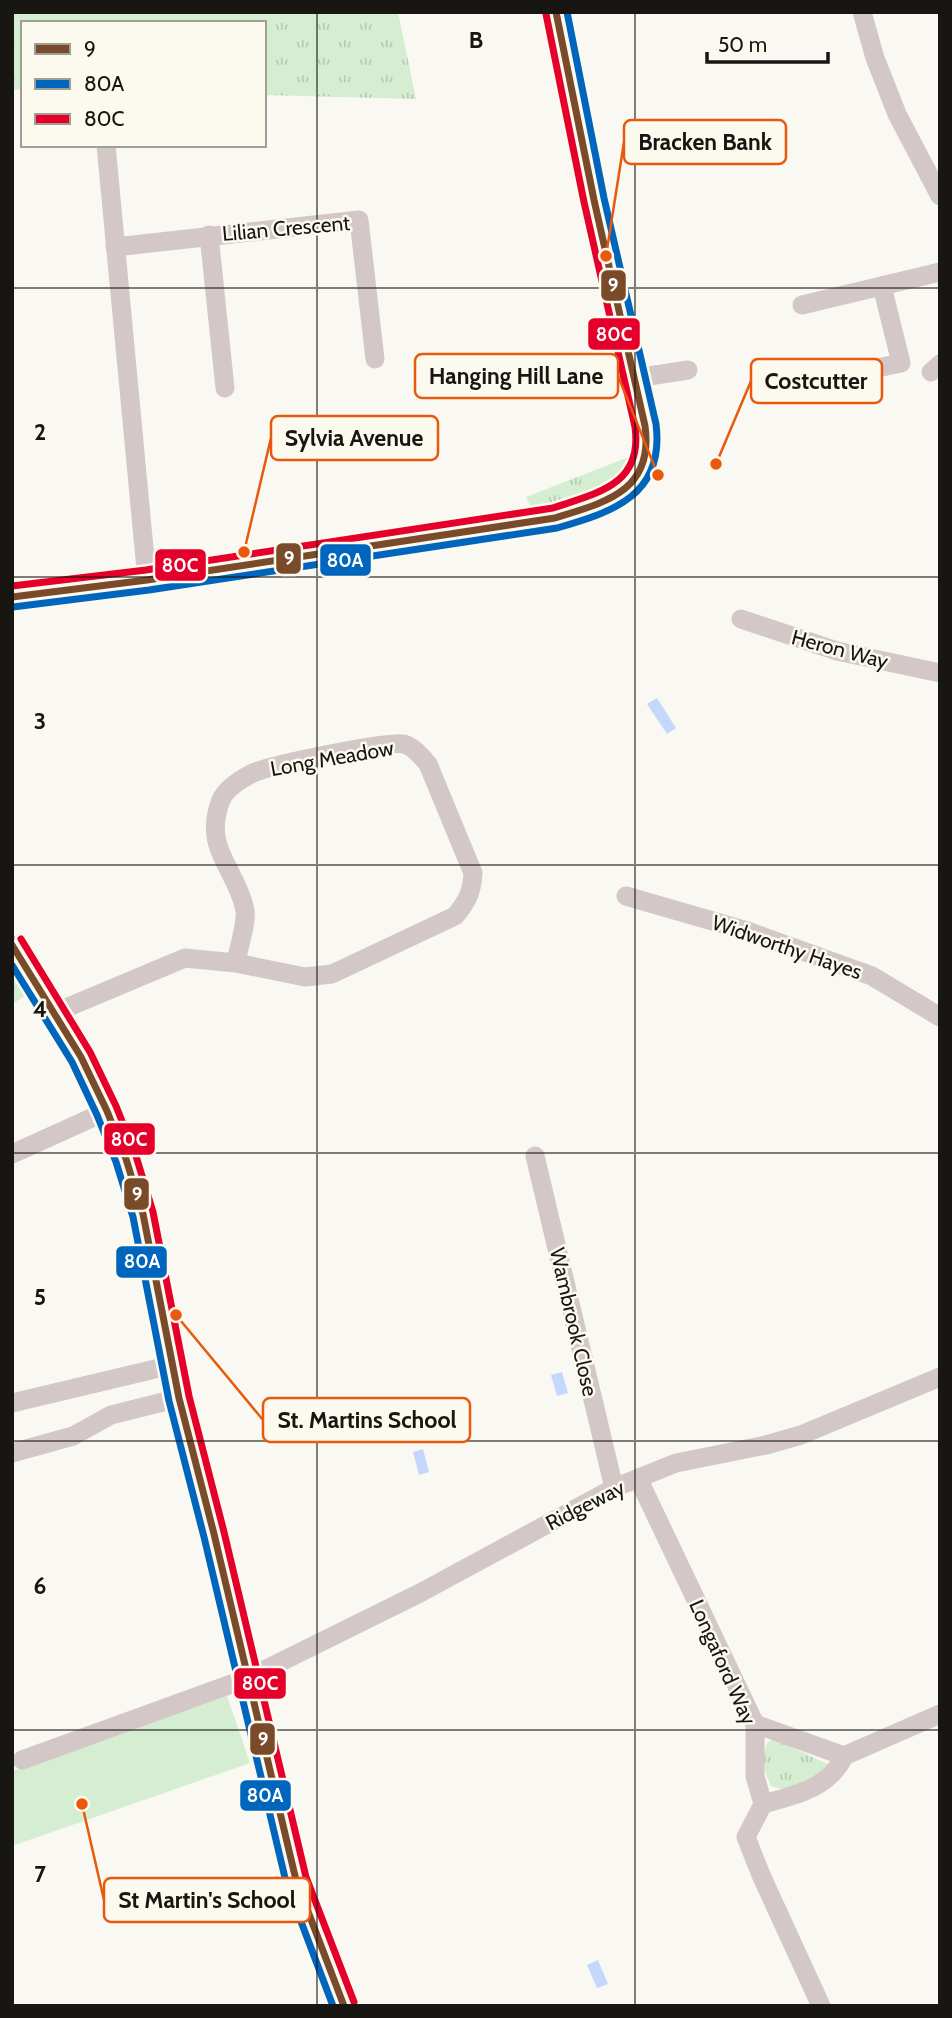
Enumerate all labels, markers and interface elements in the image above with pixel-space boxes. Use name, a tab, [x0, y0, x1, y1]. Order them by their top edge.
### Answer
legend	[21, 21, 266, 147]
scale bar	[707, 21, 828, 65]
text: B	[469, 26, 483, 54]
text: 50 m	[718, 32, 767, 57]
text: 9	[84, 36, 96, 61]
text: 80A	[84, 71, 124, 96]
text: 80C	[84, 106, 124, 131]
callout: Bracken Bank	[624, 120, 786, 164]
text: Bracken Bank	[638, 128, 773, 156]
street label: Lilian Crescent	[221, 210, 351, 246]
line badge: 9	[600, 269, 627, 302]
text: 9	[608, 274, 618, 297]
line badge: 80C	[587, 317, 641, 351]
text: 80C	[596, 323, 632, 346]
callout: Hanging Hill Lane	[415, 354, 618, 398]
callout: Costcutter	[751, 359, 882, 403]
text: Hanging Hill Lane	[429, 362, 603, 390]
text: Costcutter	[765, 367, 868, 395]
callout: Sylvia Avenue	[271, 416, 438, 460]
text: 2	[34, 418, 46, 446]
text: Sylvia Avenue	[285, 424, 424, 452]
line badge: 9	[275, 542, 302, 575]
line badge: 80A	[319, 543, 372, 577]
text: 9	[284, 547, 294, 570]
line badge: 80C	[154, 548, 207, 582]
text: 80A	[327, 549, 363, 572]
text: 80C	[162, 554, 198, 577]
street label: Heron Way	[789, 624, 891, 674]
text: 3	[34, 707, 46, 735]
street label: Long Meadow	[268, 735, 396, 781]
street label: Widworthy Hayes	[709, 910, 865, 984]
text: 4	[33, 995, 47, 1023]
line badge: 80C	[103, 1122, 156, 1156]
text: 80C	[111, 1128, 147, 1151]
line badge: 9	[123, 1177, 150, 1211]
text: 9	[132, 1183, 142, 1206]
line badge: 80A	[115, 1245, 168, 1279]
street label: Wambrook Close	[545, 1245, 603, 1399]
text: 80A	[124, 1250, 160, 1273]
text: 5	[34, 1283, 46, 1311]
callout: St. Martins School	[263, 1398, 470, 1442]
text: St. Martins School	[277, 1406, 457, 1434]
street label: Ridgeway	[541, 1474, 629, 1535]
text: 6	[34, 1572, 46, 1600]
street label: Longaford Way	[684, 1596, 762, 1729]
line badge: 80C	[233, 1667, 287, 1700]
text: 80C	[242, 1672, 278, 1695]
line badge: 9	[249, 1722, 276, 1756]
text: 9	[258, 1728, 268, 1751]
line badge: 80A	[239, 1779, 292, 1812]
text: 80A	[247, 1784, 283, 1807]
text: 7	[34, 1860, 46, 1888]
callout: St Martin's School	[104, 1878, 310, 1922]
text: St Martin's School	[118, 1886, 296, 1914]

